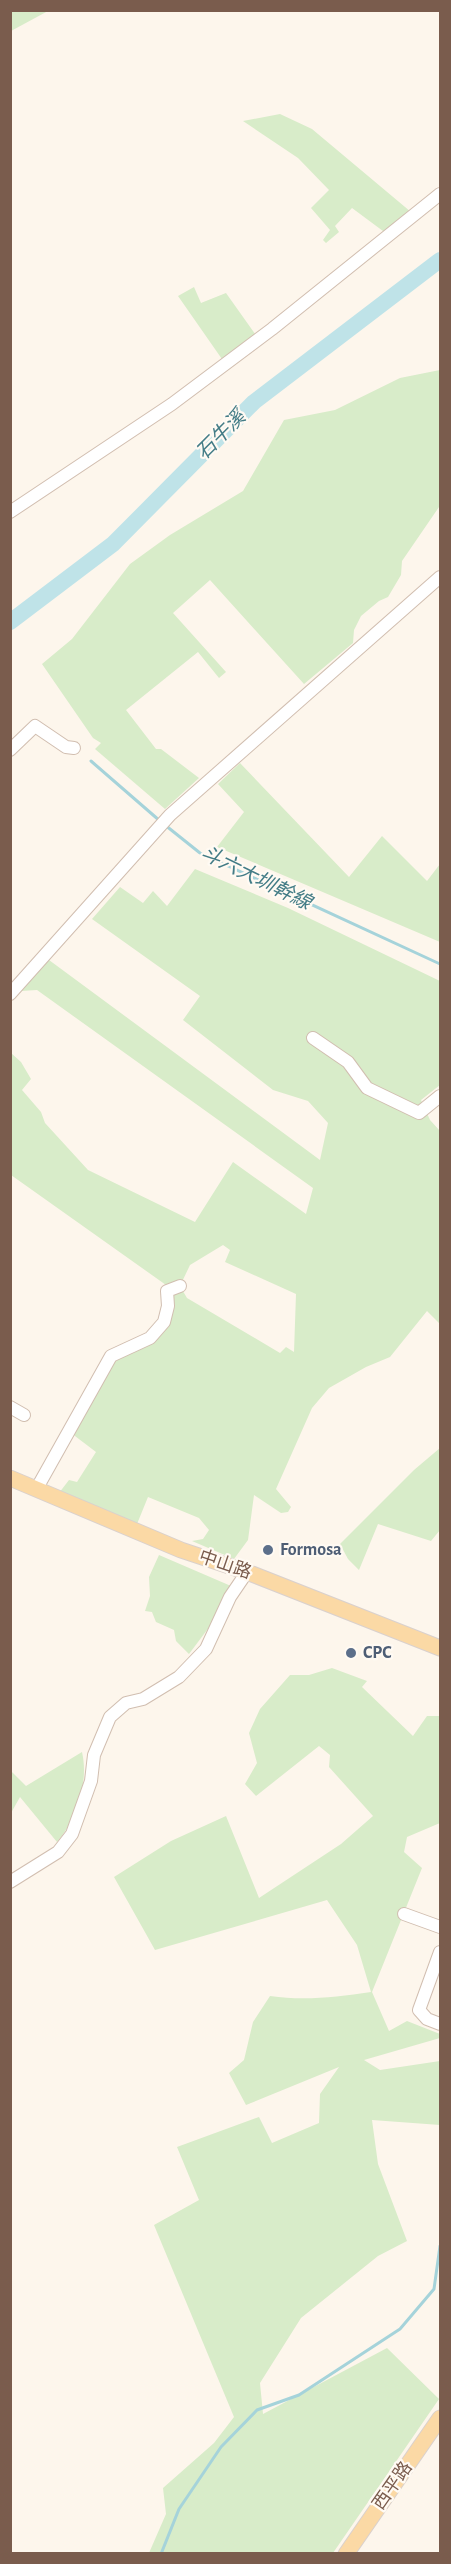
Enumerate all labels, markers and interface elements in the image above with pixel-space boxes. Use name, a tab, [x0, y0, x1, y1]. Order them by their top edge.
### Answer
water label: 石牛溪	[192, 404, 251, 463]
water label: 斗六大圳幹線	[198, 841, 317, 914]
place label: Formosa	[280, 1541, 342, 1559]
marker: Formosa	[261, 1543, 275, 1557]
street label: 中山路	[197, 1546, 254, 1582]
place label: CPC	[363, 1644, 392, 1662]
marker: CPC	[344, 1646, 358, 1660]
street label: 西平路	[369, 2458, 416, 2513]

